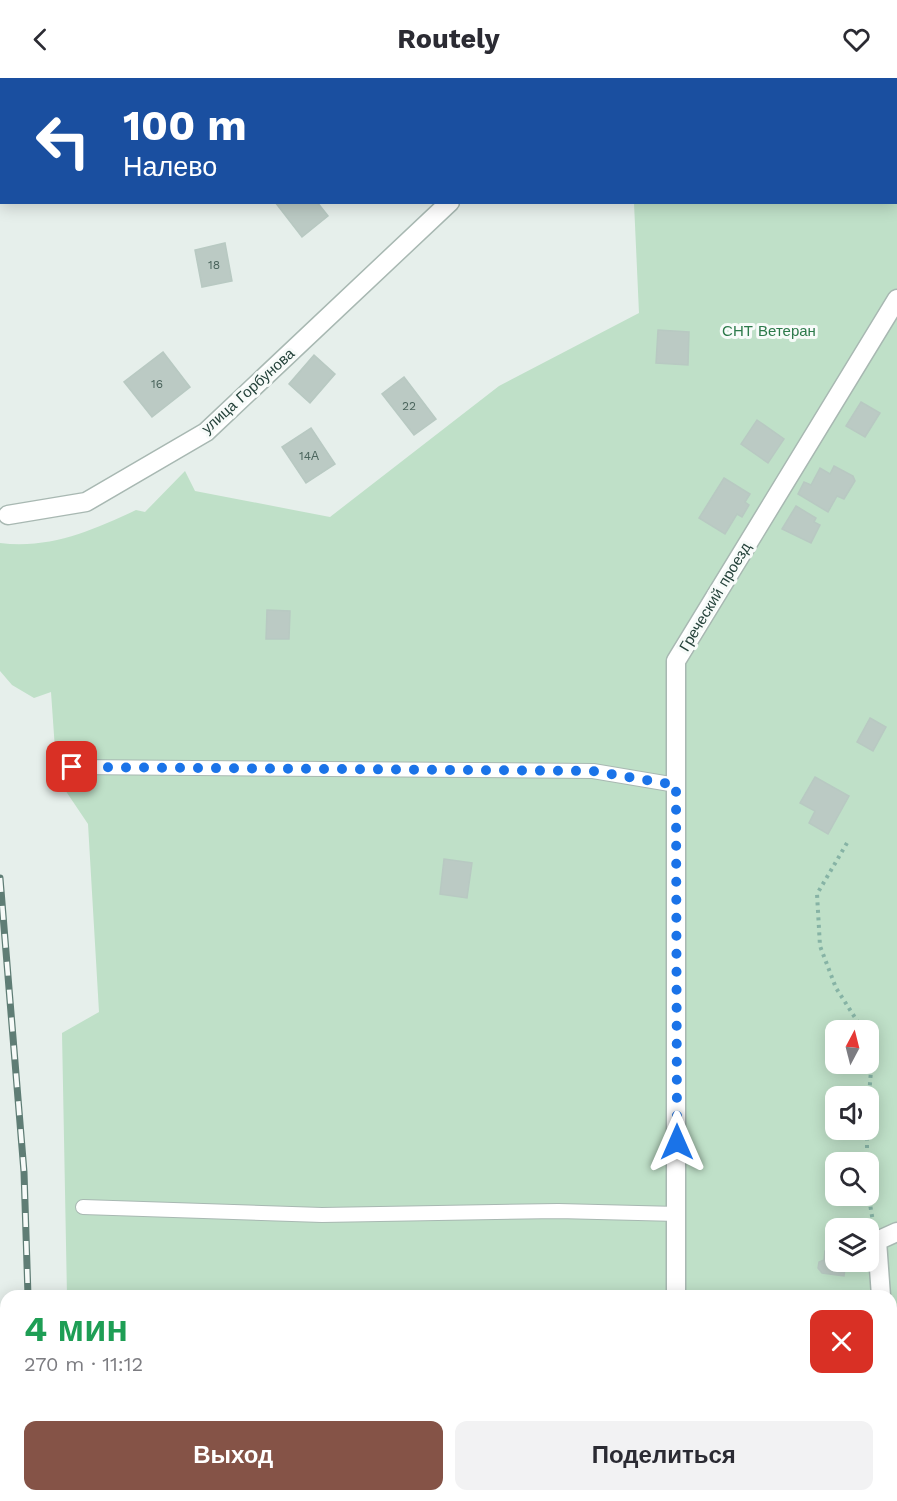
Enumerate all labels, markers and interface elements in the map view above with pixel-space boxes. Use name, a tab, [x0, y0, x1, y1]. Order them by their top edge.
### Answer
icon: back	[24, 23, 57, 56]
text: Routely	[397, 23, 500, 55]
icon: heart	[840, 23, 873, 56]
text: 100 m	[123, 101, 247, 150]
icon: left	[24, 102, 102, 180]
text: Налево	[123, 151, 217, 183]
house number: 18	[208, 258, 220, 272]
park label: СНТ Ветеран	[722, 322, 816, 340]
street label: улица Горбунова	[198, 344, 299, 437]
house number: 16	[151, 377, 163, 391]
house number: 22	[402, 399, 416, 413]
house number: 14А	[299, 449, 319, 463]
street label: Греческий проезд	[675, 539, 755, 655]
pin	[46, 741, 97, 792]
icon: arrive	[55, 750, 88, 783]
north arrow	[825, 1020, 879, 1074]
map controls	[825, 1020, 879, 1272]
button: sound	[825, 1086, 879, 1140]
position arrow	[645, 1110, 709, 1174]
button: search	[825, 1152, 879, 1206]
button: layers	[825, 1218, 879, 1272]
text: 4 мин	[24, 1308, 128, 1350]
button: close	[810, 1310, 873, 1373]
text: 270 m · 11:12	[24, 1352, 143, 1376]
button: Выход	[24, 1421, 443, 1490]
button: Поделиться	[455, 1421, 873, 1490]

